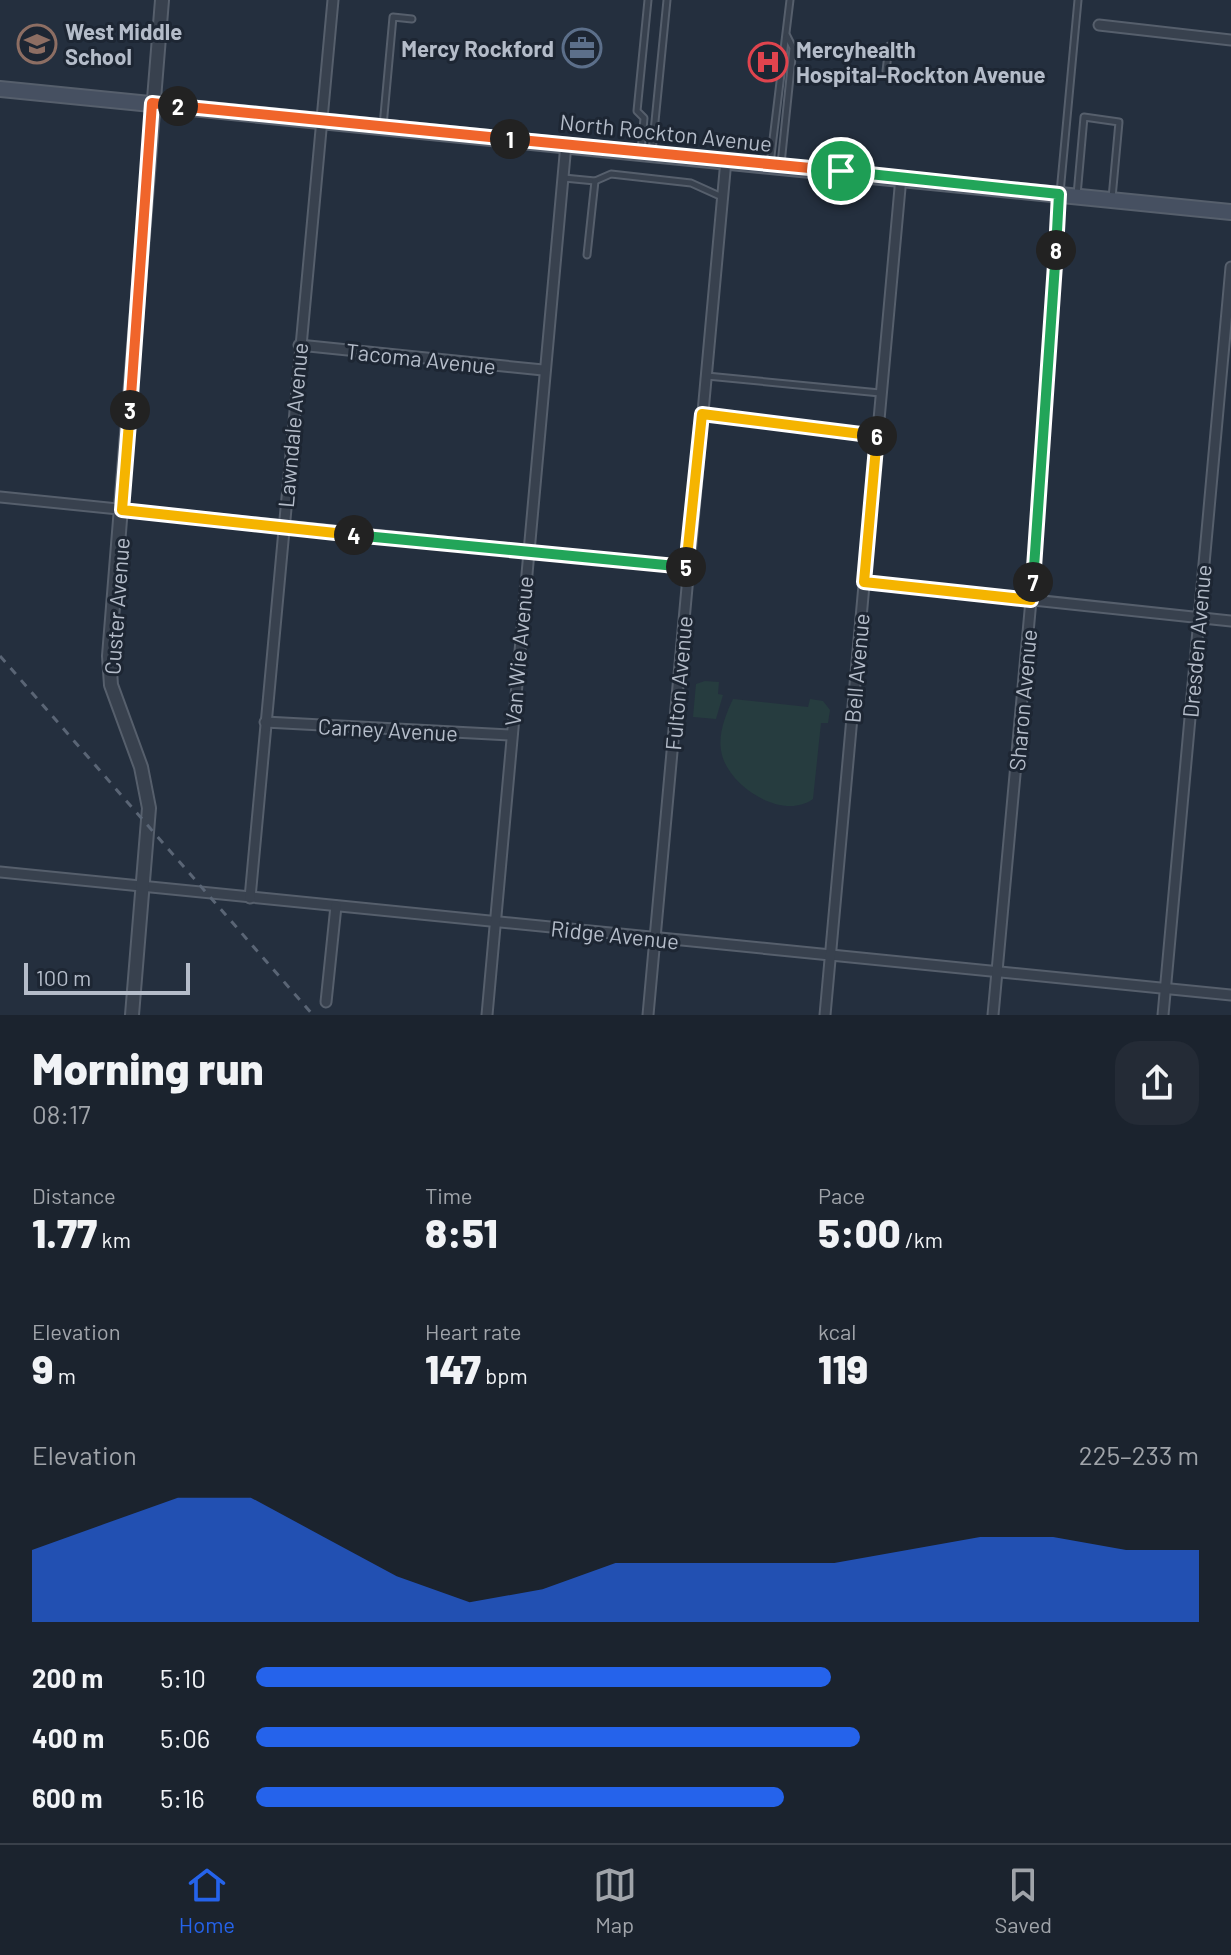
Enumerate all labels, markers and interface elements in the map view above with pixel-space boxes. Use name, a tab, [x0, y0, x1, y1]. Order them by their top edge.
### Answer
place label: West Middle School	[65, 18, 182, 69]
school or university icon: West Middle School	[16, 23, 58, 65]
office icon: Mercy Rockford	[561, 27, 603, 69]
place label: Mercy Rockford	[401, 35, 554, 61]
place label: Mercyhealth Hospital–Rockton Avenue	[796, 36, 1045, 87]
hospital icon: Mercyhealth Hospital–Rockton Avenue	[747, 41, 789, 83]
pin: 2	[158, 86, 198, 126]
text: 2	[172, 93, 184, 119]
street label: North Rockton Avenue	[559, 108, 773, 156]
pin: 1	[490, 119, 530, 159]
text: 1	[506, 126, 514, 152]
pin	[807, 137, 875, 205]
icon: arrive	[819, 149, 863, 193]
pin: 8	[1036, 230, 1076, 270]
text: 8	[1050, 237, 1062, 263]
street label: Tacoma Avenue	[345, 337, 497, 379]
street label: Lawndale Avenue	[272, 341, 312, 509]
pin: 3	[110, 390, 150, 430]
text: 3	[124, 397, 136, 423]
pin: 6	[857, 416, 897, 456]
text: 6	[871, 423, 883, 449]
pin: 4	[334, 515, 374, 555]
text: 4	[347, 522, 361, 548]
street label: Custer Avenue	[98, 537, 134, 675]
pin: 5	[666, 547, 706, 587]
text: 5	[680, 554, 692, 580]
pin: 7	[1013, 562, 1053, 602]
street label: Dresden Avenue	[1176, 563, 1216, 719]
text: 7	[1028, 569, 1038, 595]
street label: Van Wie Avenue	[498, 575, 538, 727]
street label: Bell Avenue	[838, 612, 874, 724]
street label: Fulton Avenue	[659, 615, 697, 751]
street label: Sharon Avenue	[1003, 628, 1041, 772]
street label: Carney Avenue	[317, 712, 459, 746]
street label: Ridge Avenue	[550, 914, 680, 954]
scale bar	[24, 959, 190, 995]
text: 100 m	[36, 964, 91, 990]
text: Morning run	[32, 1041, 264, 1094]
button: share	[1115, 1041, 1199, 1125]
text: 08:17	[32, 1098, 90, 1129]
text: Distance	[32, 1182, 116, 1208]
text: Time	[425, 1182, 473, 1208]
text: Pace	[818, 1182, 865, 1208]
text: 1.77	[32, 1208, 97, 1256]
text: 8:51	[425, 1208, 498, 1256]
text: 5:00	[818, 1208, 900, 1256]
text: km	[97, 1226, 131, 1252]
text: /km	[900, 1226, 943, 1252]
text: Elevation	[32, 1318, 121, 1344]
text: Heart rate	[425, 1318, 522, 1344]
text: kcal	[818, 1318, 856, 1344]
text: 9	[32, 1344, 53, 1392]
text: 147	[425, 1344, 481, 1392]
text: 119	[818, 1344, 868, 1392]
text: m	[53, 1362, 76, 1388]
text: bpm	[481, 1362, 528, 1388]
text: Elevation	[32, 1439, 137, 1470]
text: 225–233 m	[1079, 1439, 1199, 1470]
text: 200 m	[32, 1662, 103, 1693]
text: 5:10	[160, 1662, 206, 1693]
text: 400 m	[32, 1722, 104, 1753]
text: 5:06	[160, 1722, 210, 1753]
text: 600 m	[32, 1782, 103, 1813]
text: 5:16	[160, 1782, 205, 1813]
tab: Home	[179, 1863, 235, 1937]
tab: Map	[593, 1863, 637, 1937]
tab: Saved	[994, 1863, 1052, 1937]

